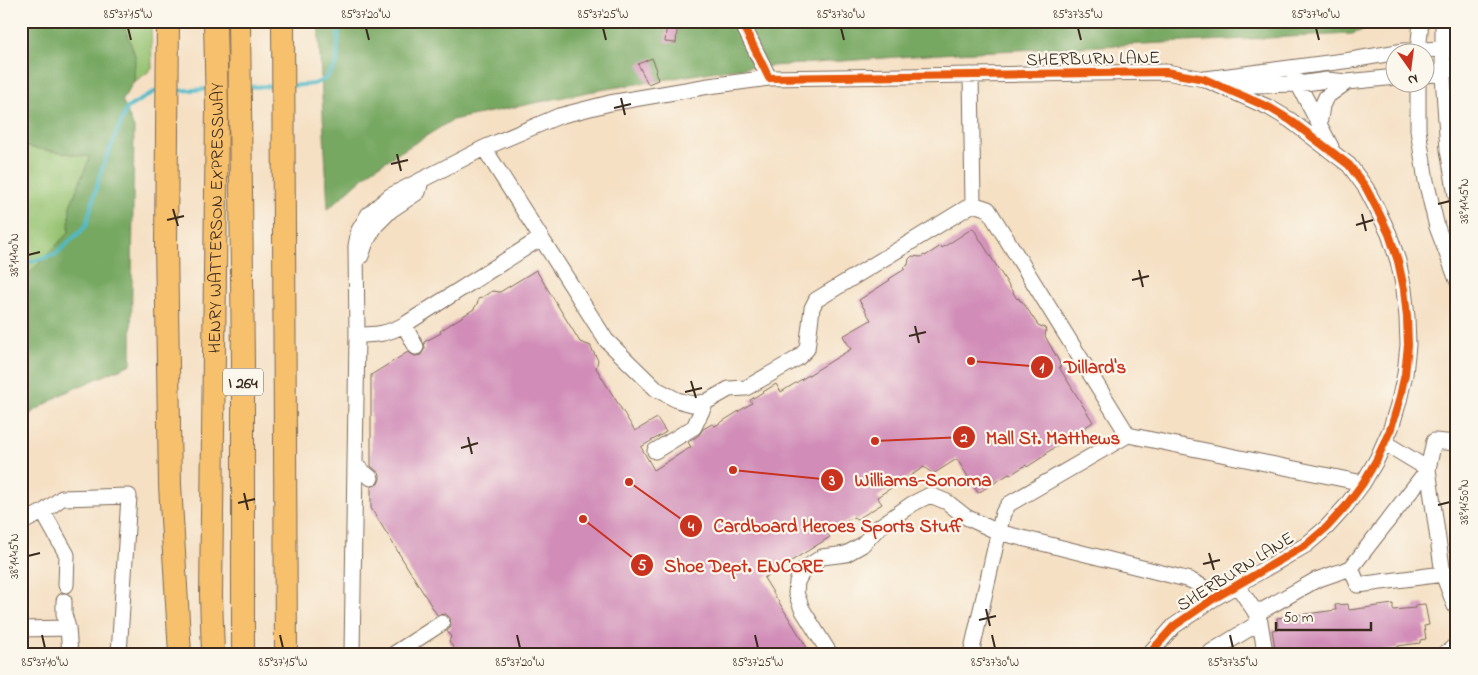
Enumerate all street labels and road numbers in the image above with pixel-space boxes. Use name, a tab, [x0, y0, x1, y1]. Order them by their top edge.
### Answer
street label: SHERBURN LANE	[1026, 46, 1160, 74]
street label: HENRY WATTERSON EXPRESSWAY	[203, 82, 232, 354]
road number: I 264	[223, 368, 263, 396]
street label: SHERBURN LANE	[1172, 526, 1300, 619]

